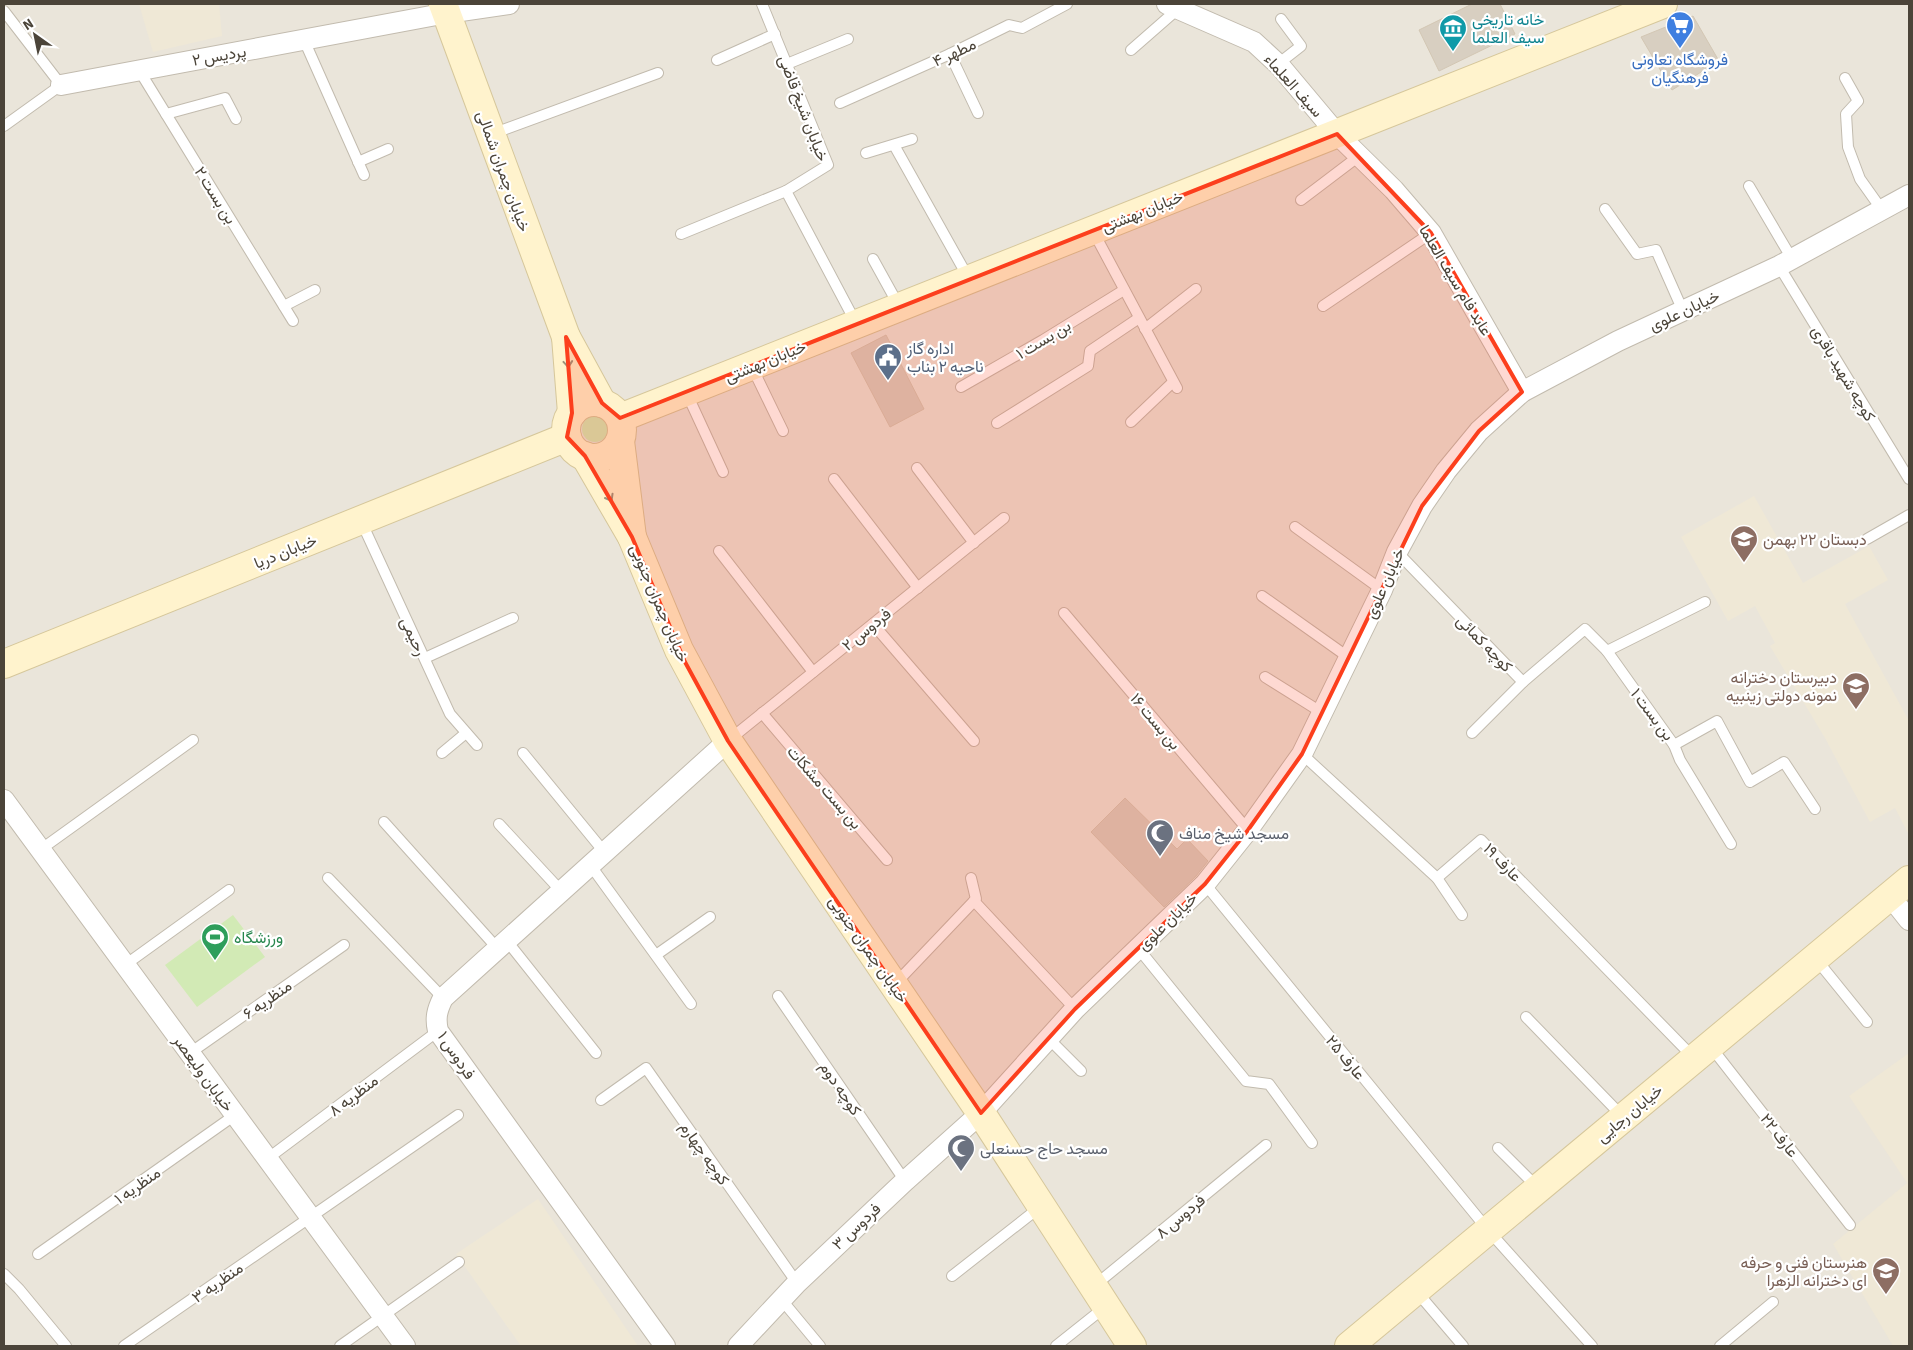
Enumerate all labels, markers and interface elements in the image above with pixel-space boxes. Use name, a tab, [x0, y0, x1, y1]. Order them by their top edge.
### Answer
place label: خانه تاریخی سیف العلما	[1472, 9, 1544, 49]
north arrow	[10, 10, 60, 60]
supermarket icon: فروشگاه تعاونی فرهنگیان	[1665, 10, 1695, 49]
museum icon: خانه تاریخی سیف العلما	[1438, 13, 1468, 52]
text: N	[19, 14, 38, 36]
street label: مطهر ۴	[929, 33, 980, 73]
street label: پردیس ۲	[190, 40, 248, 72]
street label: سیف العلماء	[1259, 49, 1328, 122]
place label: فروشگاه تعاونی فرهنگیان	[1632, 49, 1728, 89]
street label: خیابان شیخ قاضی	[773, 52, 834, 165]
street label: خیابان چمران شمالی	[471, 108, 535, 235]
street label: بن بست ۲	[189, 163, 241, 229]
street label: خیابان بهشتی	[1098, 186, 1187, 238]
street label: عابد فام سیف العلما	[1413, 221, 1497, 340]
street label: خیابان علوی	[1646, 285, 1724, 337]
street label: بن بست ۱	[1012, 315, 1075, 365]
street label: کوچه شهید باقری	[1806, 321, 1880, 426]
street label: خیابان بهشتی	[721, 336, 810, 388]
place label: اداره گاز ناحیه ۲ بناب	[906, 338, 984, 378]
public building icon: اداره گاز ناحیه ۲ بناب	[873, 342, 903, 381]
one-way arrow	[562, 360, 573, 368]
one-way arrow	[603, 493, 613, 502]
school or university icon: دبستان ۲۲ بهمن	[1729, 524, 1759, 563]
street label: خیابان دریا	[251, 529, 320, 574]
place label: دبستان ۲۲ بهمن	[1763, 529, 1867, 551]
street label: خیابان چمران جنوبی	[624, 541, 694, 666]
street label: خیابان علوی	[1360, 544, 1410, 622]
street label: فردوس ۲	[837, 603, 896, 656]
street label: کوچه کمائی	[1451, 610, 1517, 677]
street label: رحیمی	[395, 613, 432, 659]
place label: دبیرستان دخترانه نمونه دولتی زینبیه	[1726, 667, 1837, 707]
school or university icon: دبیرستان دخترانه نمونه دولتی زینبیه	[1841, 671, 1871, 710]
street label: بن بست ۱	[1625, 684, 1679, 745]
street label: بن بست ۱۶	[1125, 688, 1186, 755]
street label: بن بست مشکات	[782, 741, 867, 834]
mosque icon: مسجد شیخ مناف	[1145, 818, 1175, 857]
place label: مسجد شیخ مناف	[1179, 823, 1289, 845]
street label: عارف ۱۹	[1478, 838, 1526, 887]
street label: خیابان علوی	[1133, 887, 1203, 956]
street label: خیابان چمران جنوبی	[823, 892, 914, 1008]
sports icon: ورزشگاه	[200, 922, 230, 961]
place label: ورزشگاه	[234, 927, 283, 949]
street label: منظریه ۶	[239, 975, 296, 1025]
street label: فردوس ۱	[432, 1027, 480, 1084]
street label: خیابان ولیعصر	[167, 1030, 239, 1117]
street label: عارف ۲۵	[1320, 1031, 1370, 1085]
street label: کوچه دوم	[814, 1057, 866, 1120]
street label: منظریه ۸	[324, 1070, 383, 1122]
street label: خیابان رجایی	[1592, 1079, 1668, 1148]
street label: عارف ۲۲	[1755, 1109, 1803, 1162]
street label: کوچه چهارم	[674, 1117, 734, 1190]
mosque icon: مسجد حاج حسنعلی	[946, 1133, 976, 1172]
place label: مسجد حاج حسنعلی	[980, 1138, 1108, 1160]
street label: منظریه ۱	[110, 1162, 165, 1210]
street label: فردوس ۸	[1151, 1190, 1210, 1244]
street label: فردوس ۳	[827, 1198, 886, 1255]
place label: هنرستان فنی و حرفه ای دخترانه الزهرا	[1741, 1252, 1867, 1292]
school or university icon: هنرستان فنی و حرفه ای دخترانه الزهرا	[1871, 1256, 1901, 1295]
street label: منظریه ۳	[188, 1257, 248, 1308]

